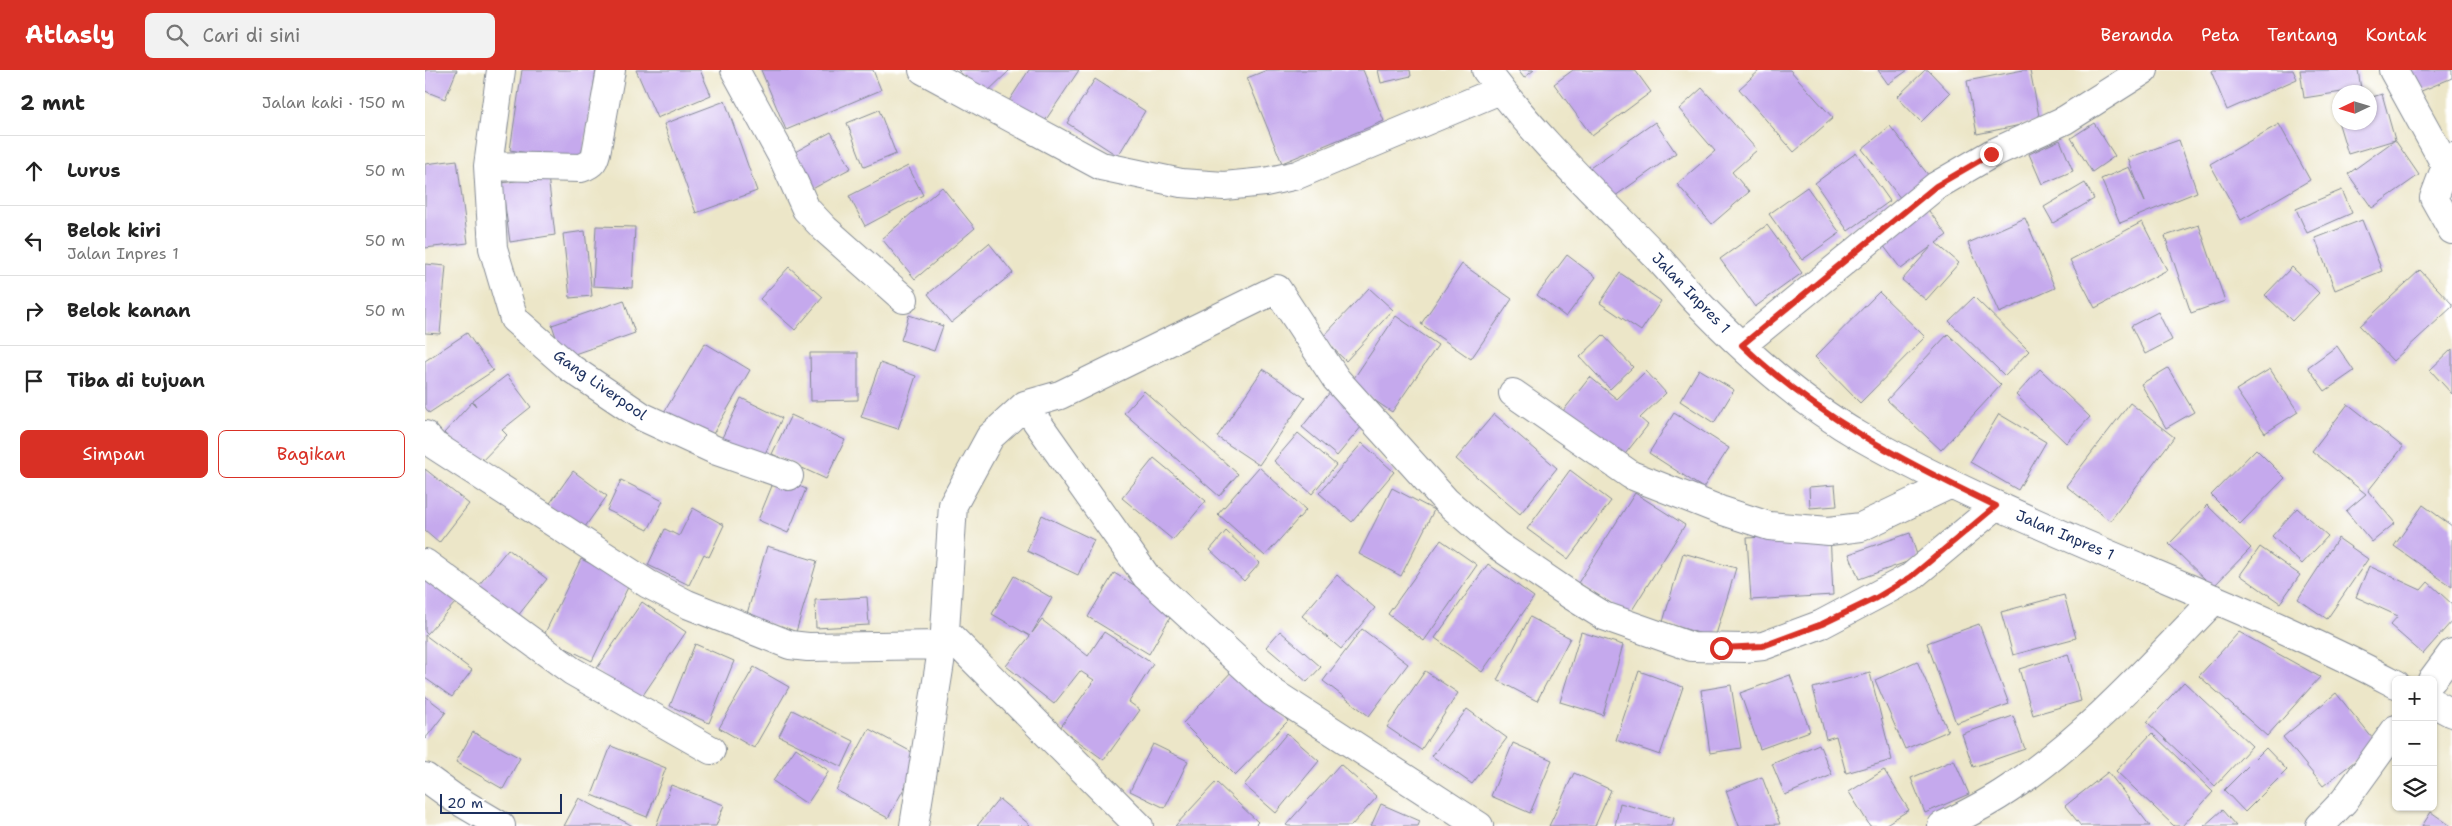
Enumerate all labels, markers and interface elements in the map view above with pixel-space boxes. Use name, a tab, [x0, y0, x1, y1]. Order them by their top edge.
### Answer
search box	[145, 13, 495, 58]
text: Atlasly	[25, 19, 115, 51]
icon: search	[163, 21, 191, 49]
text: Cari di sini	[203, 23, 300, 48]
text: Beranda	[2101, 23, 2173, 47]
text: Peta	[2201, 23, 2239, 47]
text: Tentang	[2267, 23, 2338, 47]
text: Kontak	[2366, 23, 2427, 47]
north arrow	[2332, 85, 2377, 130]
text: 2 mnt	[20, 89, 85, 117]
text: Jalan kaki · 150 m	[262, 92, 405, 113]
route end	[1980, 143, 2003, 166]
icon: ahead	[20, 157, 48, 185]
text: Lurus	[67, 158, 121, 183]
text: 50 m	[365, 160, 405, 181]
text: Belok kiri	[67, 218, 161, 243]
icon: left	[20, 227, 48, 255]
text: 50 m	[365, 230, 405, 251]
text: Jalan Inpres 1	[67, 243, 179, 264]
street label: Jalan Inpres 1	[1647, 248, 1735, 338]
icon: right	[20, 297, 48, 325]
text: Belok kanan	[67, 298, 191, 323]
text: 50 m	[365, 300, 405, 321]
street label: Gang Liverpool	[549, 345, 651, 425]
icon: arrive	[20, 367, 48, 395]
text: Tiba di tujuan	[67, 368, 205, 393]
button: Simpan	[20, 430, 208, 478]
button: Bagikan	[218, 430, 405, 478]
street label: Jalan Inpres 1	[2013, 505, 2117, 565]
route start	[1710, 637, 1733, 660]
map controls	[2392, 676, 2437, 811]
button: +	[2392, 676, 2437, 721]
button: −	[2392, 721, 2437, 766]
button: layers	[2392, 766, 2437, 811]
scale bar	[440, 791, 563, 814]
text: 20 m	[447, 794, 483, 812]

